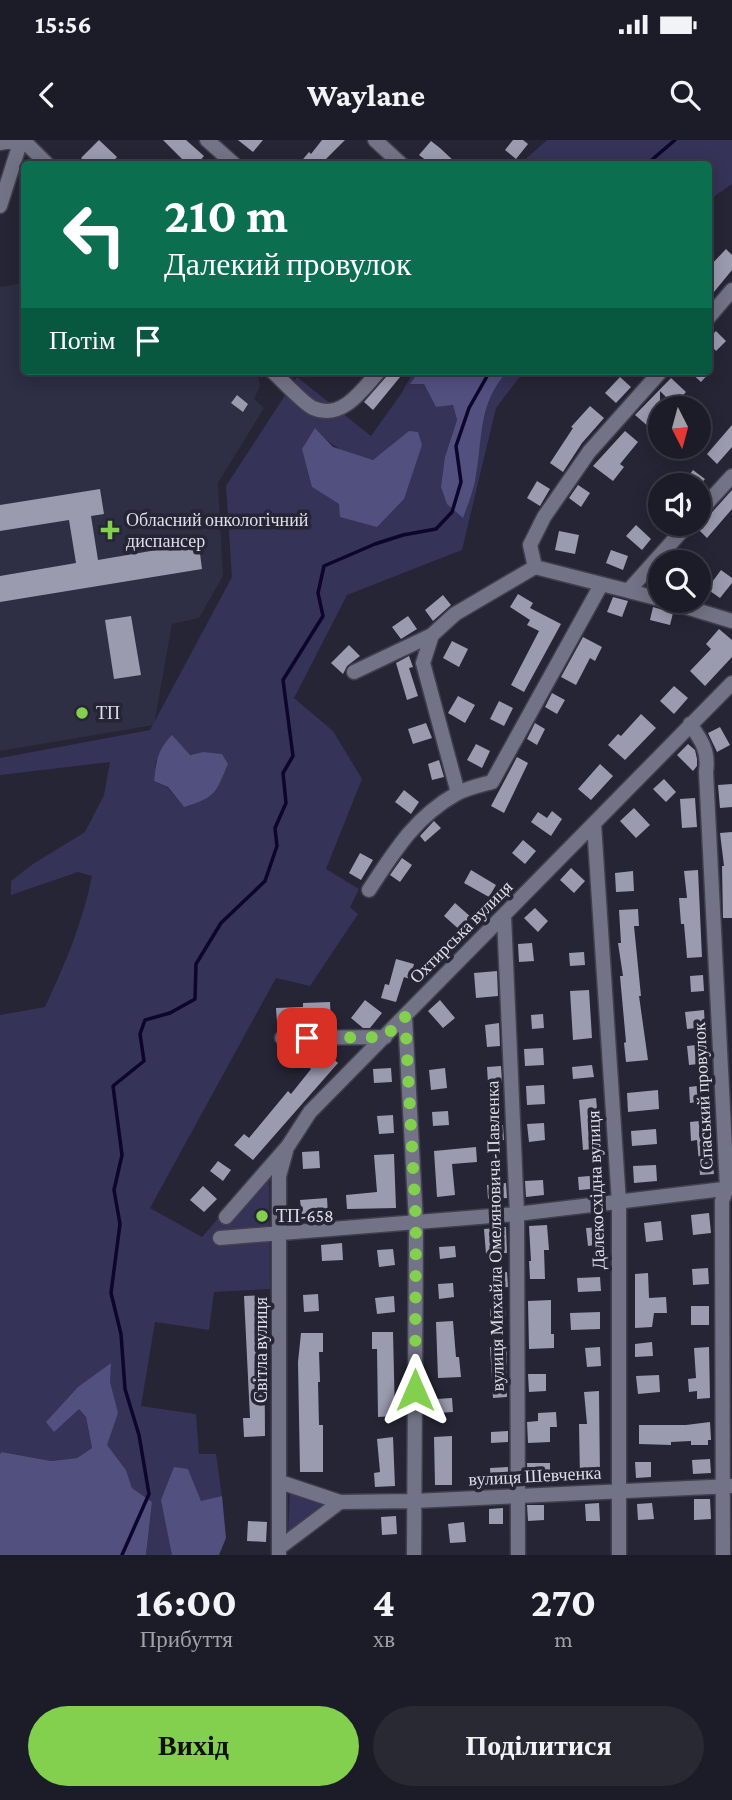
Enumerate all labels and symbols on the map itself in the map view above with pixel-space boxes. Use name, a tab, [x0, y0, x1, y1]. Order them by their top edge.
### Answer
north arrow	[648, 396, 710, 458]
place label: Обласний онкологічний диспансер	[126, 510, 309, 551]
marker: Обласний онкологічний диспансер	[100, 520, 120, 540]
place label: ТП	[96, 703, 120, 723]
marker: ТП	[74, 705, 90, 721]
street label: Охтирська вулиця	[406, 877, 516, 987]
pin	[277, 1008, 337, 1068]
street label: Спаський провулок	[689, 1021, 717, 1170]
street label: вулиця Михайла Омеляновича-Павленка	[482, 1080, 508, 1391]
street label: Далекосхідна вулиця	[583, 1110, 609, 1270]
place label: ТП-658	[276, 1206, 334, 1226]
marker: ТП-658	[254, 1208, 270, 1224]
street label: Світла вулиця	[251, 1297, 271, 1403]
position arrow	[378, 1353, 452, 1427]
street label: вулиця Шевченка	[468, 1463, 602, 1489]

